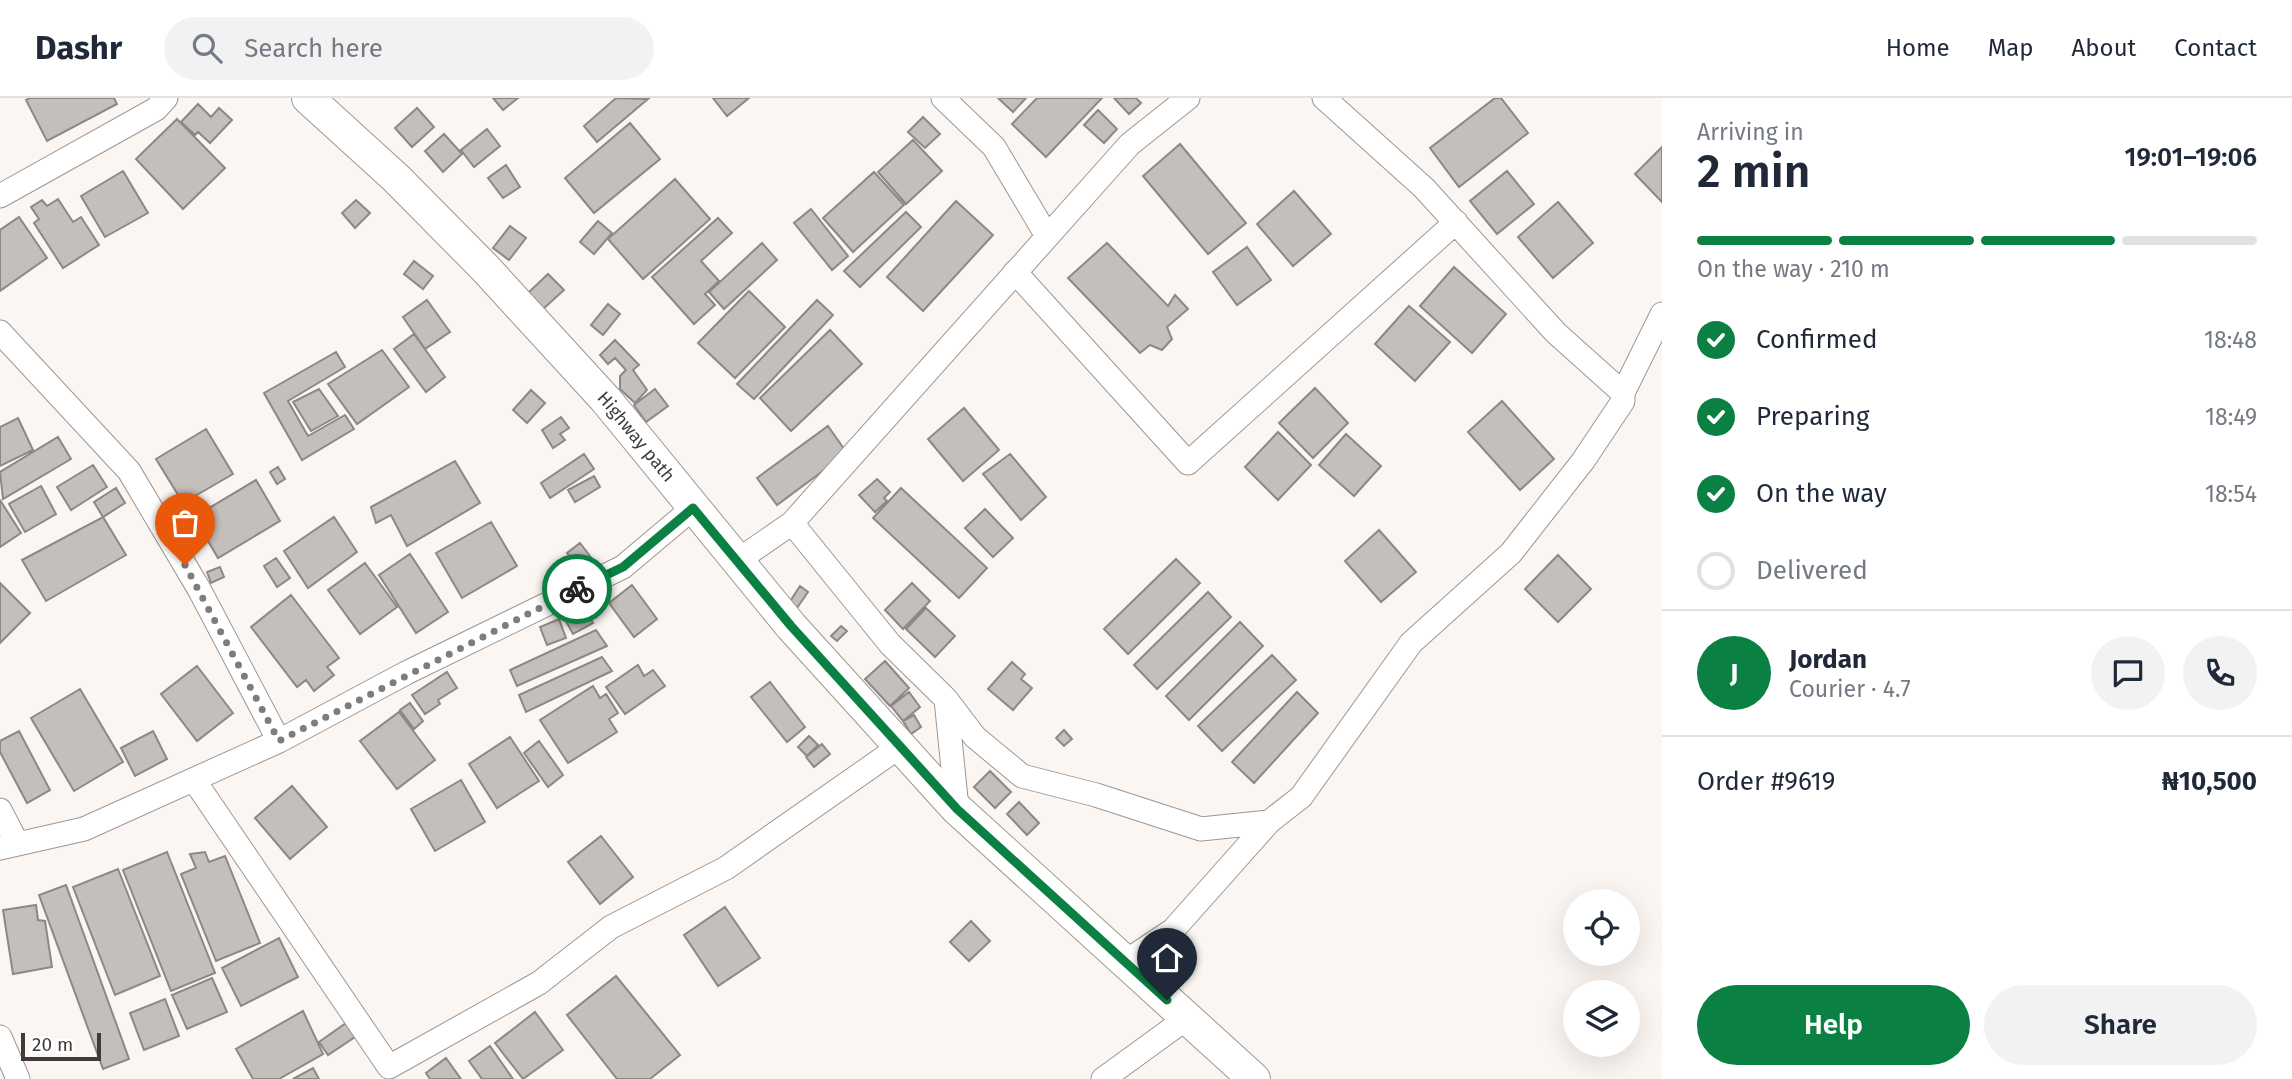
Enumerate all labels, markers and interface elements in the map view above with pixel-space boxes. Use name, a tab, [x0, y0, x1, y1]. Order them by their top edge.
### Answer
search box	[164, 17, 654, 80]
text: Dashr	[35, 28, 122, 68]
icon: search	[188, 29, 226, 67]
text: Search here	[244, 33, 383, 64]
text: Home	[1886, 34, 1950, 62]
text: Map	[1988, 34, 2034, 62]
text: About	[2072, 34, 2136, 62]
text: Contact	[2174, 34, 2257, 62]
text: Arriving in	[1697, 118, 1804, 146]
text: 19:01–19:06	[2125, 142, 2257, 173]
text: 2 min	[1697, 144, 1810, 199]
text: On the way · 210 m	[1697, 255, 1890, 283]
icon: check	[1697, 321, 1735, 359]
text: Confirmed	[1756, 324, 1877, 355]
text: 18:48	[2204, 326, 2257, 354]
street label: Highway path	[593, 387, 680, 486]
icon: check	[1697, 398, 1735, 436]
text: Preparing	[1756, 401, 1869, 432]
text: 18:49	[2205, 403, 2257, 431]
icon: check	[1697, 475, 1735, 513]
text: On the way	[1756, 478, 1887, 509]
text: 18:54	[2205, 480, 2257, 508]
pin	[155, 493, 215, 565]
icon: bag	[166, 504, 204, 542]
courier	[542, 554, 612, 624]
text: Delivered	[1756, 555, 1868, 586]
icon: bike	[558, 570, 596, 608]
button: chat	[2091, 636, 2165, 710]
button: phone	[2183, 636, 2257, 710]
text: Jordan	[1789, 644, 1867, 675]
text: J	[1730, 658, 1738, 689]
text: Courier · 4.7	[1789, 675, 1911, 703]
text: Order #9619	[1697, 766, 1836, 797]
text: ₦10,500	[2162, 766, 2257, 797]
map controls	[1563, 889, 1640, 1057]
button: locate	[1563, 889, 1640, 966]
pin	[1137, 928, 1197, 1000]
icon: home	[1148, 939, 1186, 977]
button: layers	[1563, 980, 1640, 1057]
button: Help	[1697, 985, 1970, 1065]
button: Share	[1984, 985, 2257, 1065]
scale bar	[21, 1030, 102, 1062]
text: 20 m	[32, 1033, 73, 1056]

